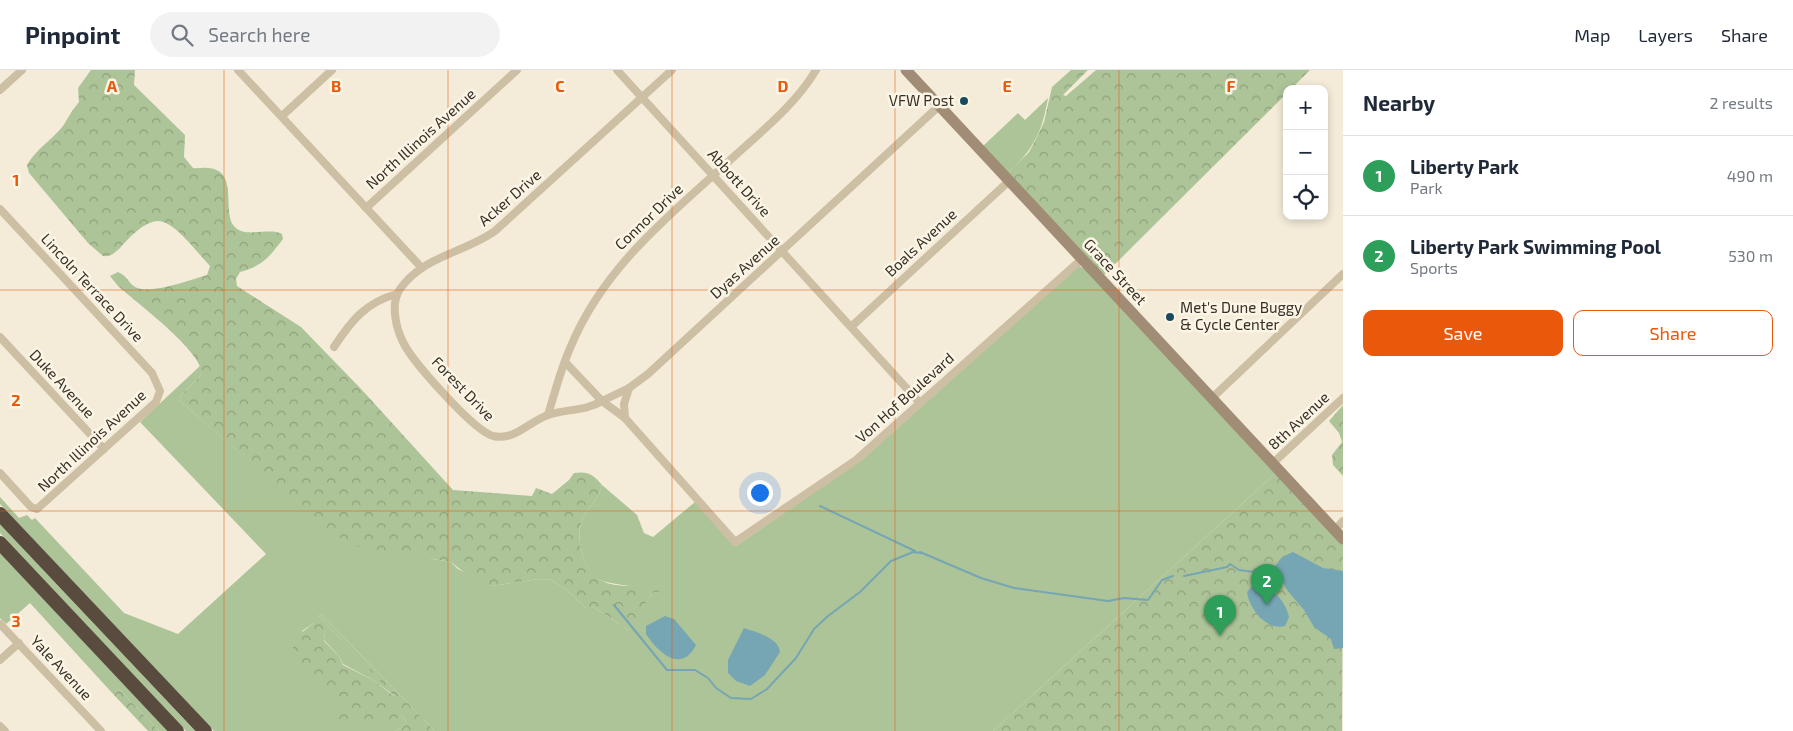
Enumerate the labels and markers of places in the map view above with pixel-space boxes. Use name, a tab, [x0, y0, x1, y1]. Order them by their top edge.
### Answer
place label: VFW Post	[889, 91, 954, 109]
marker: VFW Post	[958, 95, 970, 107]
place label: Met's Dune Buggy & Cycle Center	[1180, 298, 1302, 333]
marker: Met's Dune Buggy & Cycle Center	[1164, 311, 1176, 323]
pin: 2	[1251, 564, 1283, 605]
pin: 1	[1204, 595, 1236, 636]

